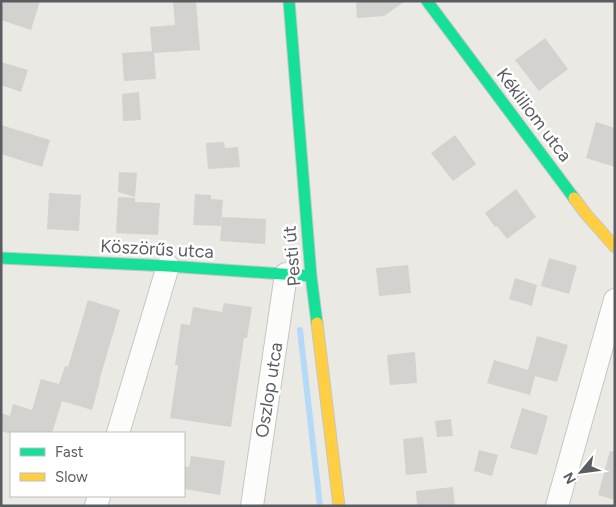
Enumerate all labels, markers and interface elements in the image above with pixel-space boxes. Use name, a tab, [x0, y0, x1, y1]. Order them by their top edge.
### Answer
street label: Kékliliom utca	[492, 64, 576, 166]
street label: Pesti út	[278, 225, 306, 287]
street label: Köszörűs utca	[100, 235, 214, 263]
street label: Oszlop utca	[251, 341, 287, 439]
legend	[10, 432, 185, 497]
text: Fast	[55, 443, 84, 461]
north arrow	[556, 447, 606, 497]
text: Slow	[55, 468, 88, 486]
text: N	[560, 469, 580, 487]

